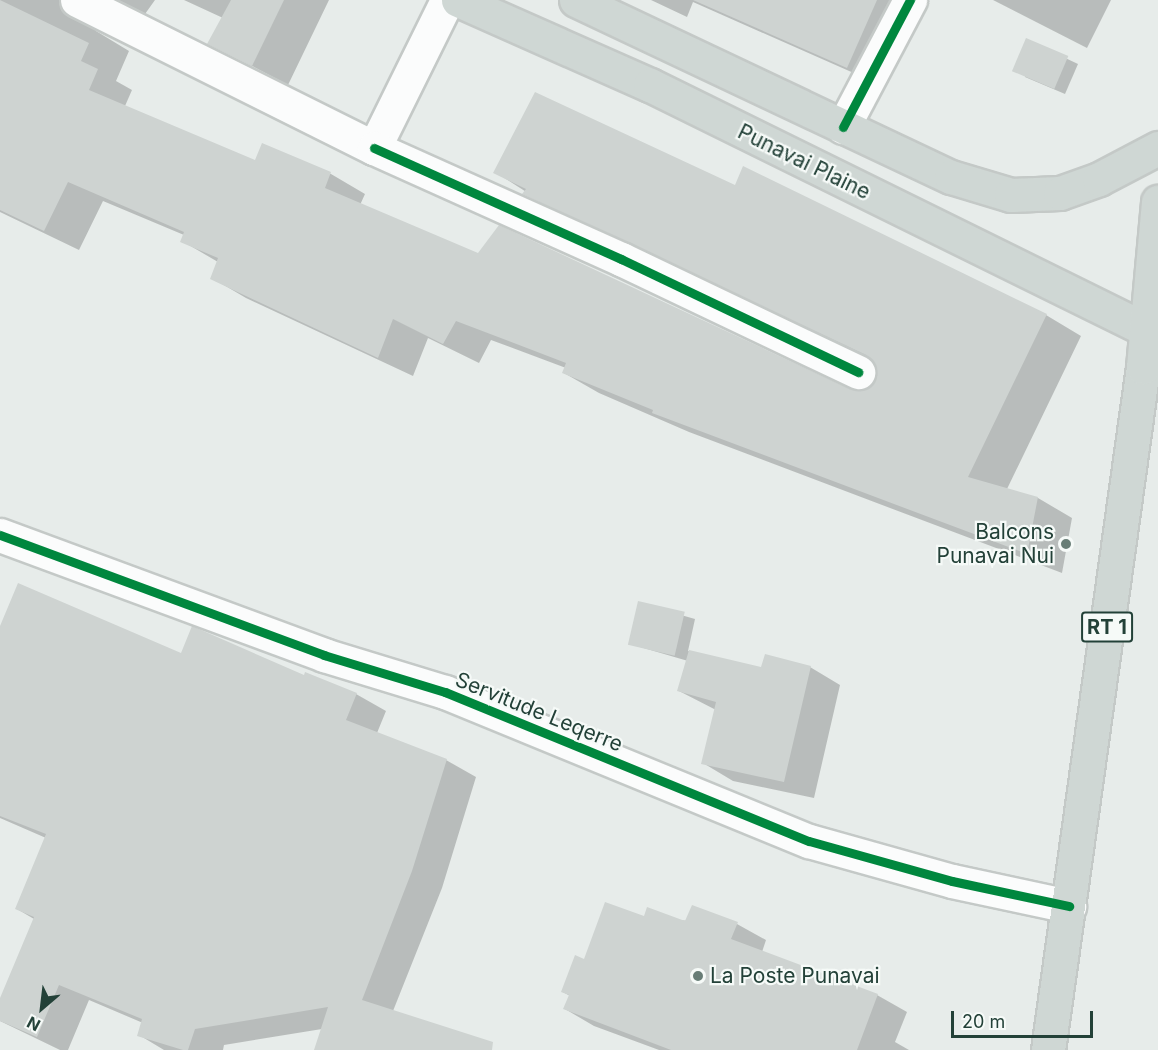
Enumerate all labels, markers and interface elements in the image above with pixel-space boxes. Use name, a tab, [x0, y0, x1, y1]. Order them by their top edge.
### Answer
street label: Punavai Plaine	[734, 119, 874, 205]
place label: Balcons Punavai Nui	[936, 519, 1054, 569]
marker: Balcons Punavai Nui	[1059, 537, 1073, 551]
road number: RT 1	[1080, 610, 1134, 644]
street label: Servitude Leqerre	[452, 667, 626, 757]
place label: La Poste Punavai	[710, 963, 880, 989]
marker: La Poste Punavai	[691, 969, 705, 983]
north arrow	[12, 978, 72, 1038]
scale bar	[954, 999, 1096, 1037]
text: 20 m	[962, 1011, 1005, 1032]
text: N	[23, 1012, 44, 1036]

